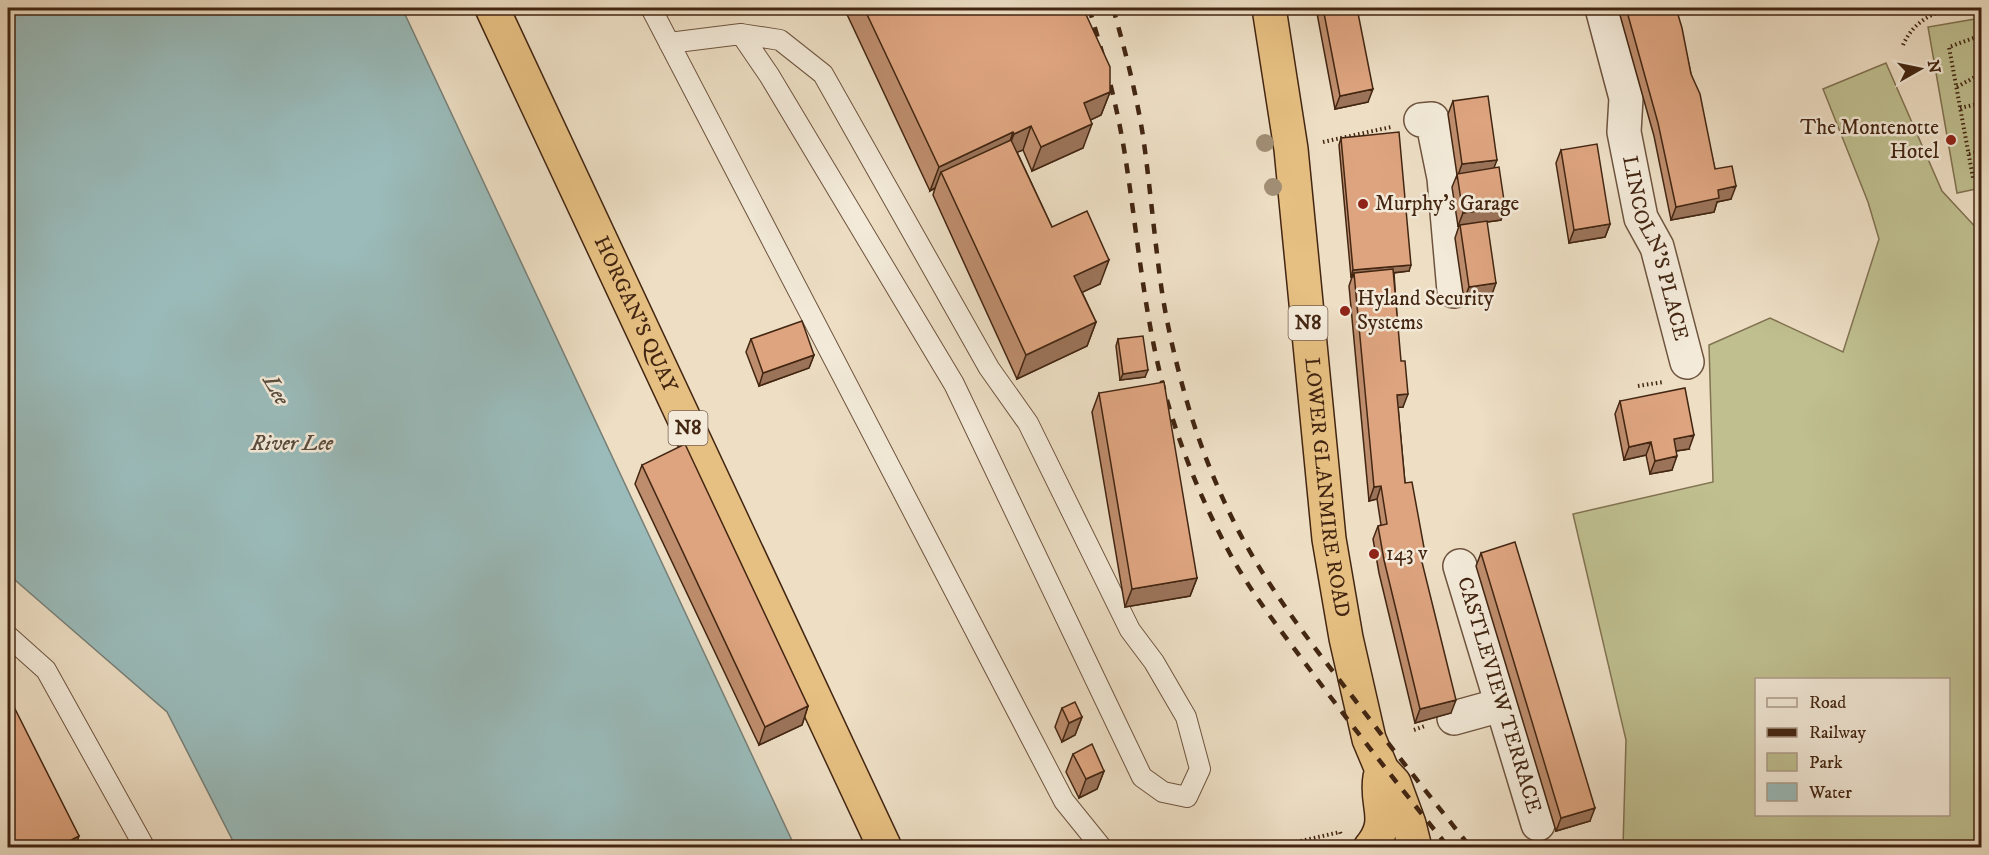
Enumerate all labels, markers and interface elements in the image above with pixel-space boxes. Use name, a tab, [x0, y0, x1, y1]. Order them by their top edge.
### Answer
north arrow	[1890, 39, 1950, 99]
text: N	[1923, 59, 1945, 75]
place label: The Montenotte Hotel	[1800, 115, 1940, 165]
marker: The Montenotte Hotel	[1944, 133, 1958, 147]
street label: LINCOLN'S PLACE	[1616, 154, 1694, 344]
place label: Murphy's Garage	[1375, 191, 1520, 217]
marker: Murphy's Garage	[1356, 197, 1370, 211]
street label: HORGAN'S QUAY	[588, 232, 683, 397]
place label: Hyland Security Systems	[1357, 286, 1495, 336]
marker: Hyland Security Systems	[1338, 304, 1352, 318]
road number: N8	[1288, 306, 1328, 340]
street label: LOWER GLANMIRE ROAD	[1298, 356, 1355, 619]
water label: Lee	[256, 368, 296, 411]
road number: N8	[668, 411, 708, 445]
water label: River Lee	[250, 430, 334, 457]
place label: 143 v	[1386, 541, 1428, 567]
marker: 143 v	[1367, 547, 1381, 561]
street label: CASTLEVIEW TERRACE	[1451, 574, 1547, 817]
legend	[1755, 678, 1950, 816]
text: Road	[1809, 692, 1846, 714]
text: Railway	[1809, 722, 1867, 744]
text: Park	[1809, 752, 1843, 774]
text: Water	[1808, 782, 1852, 804]

